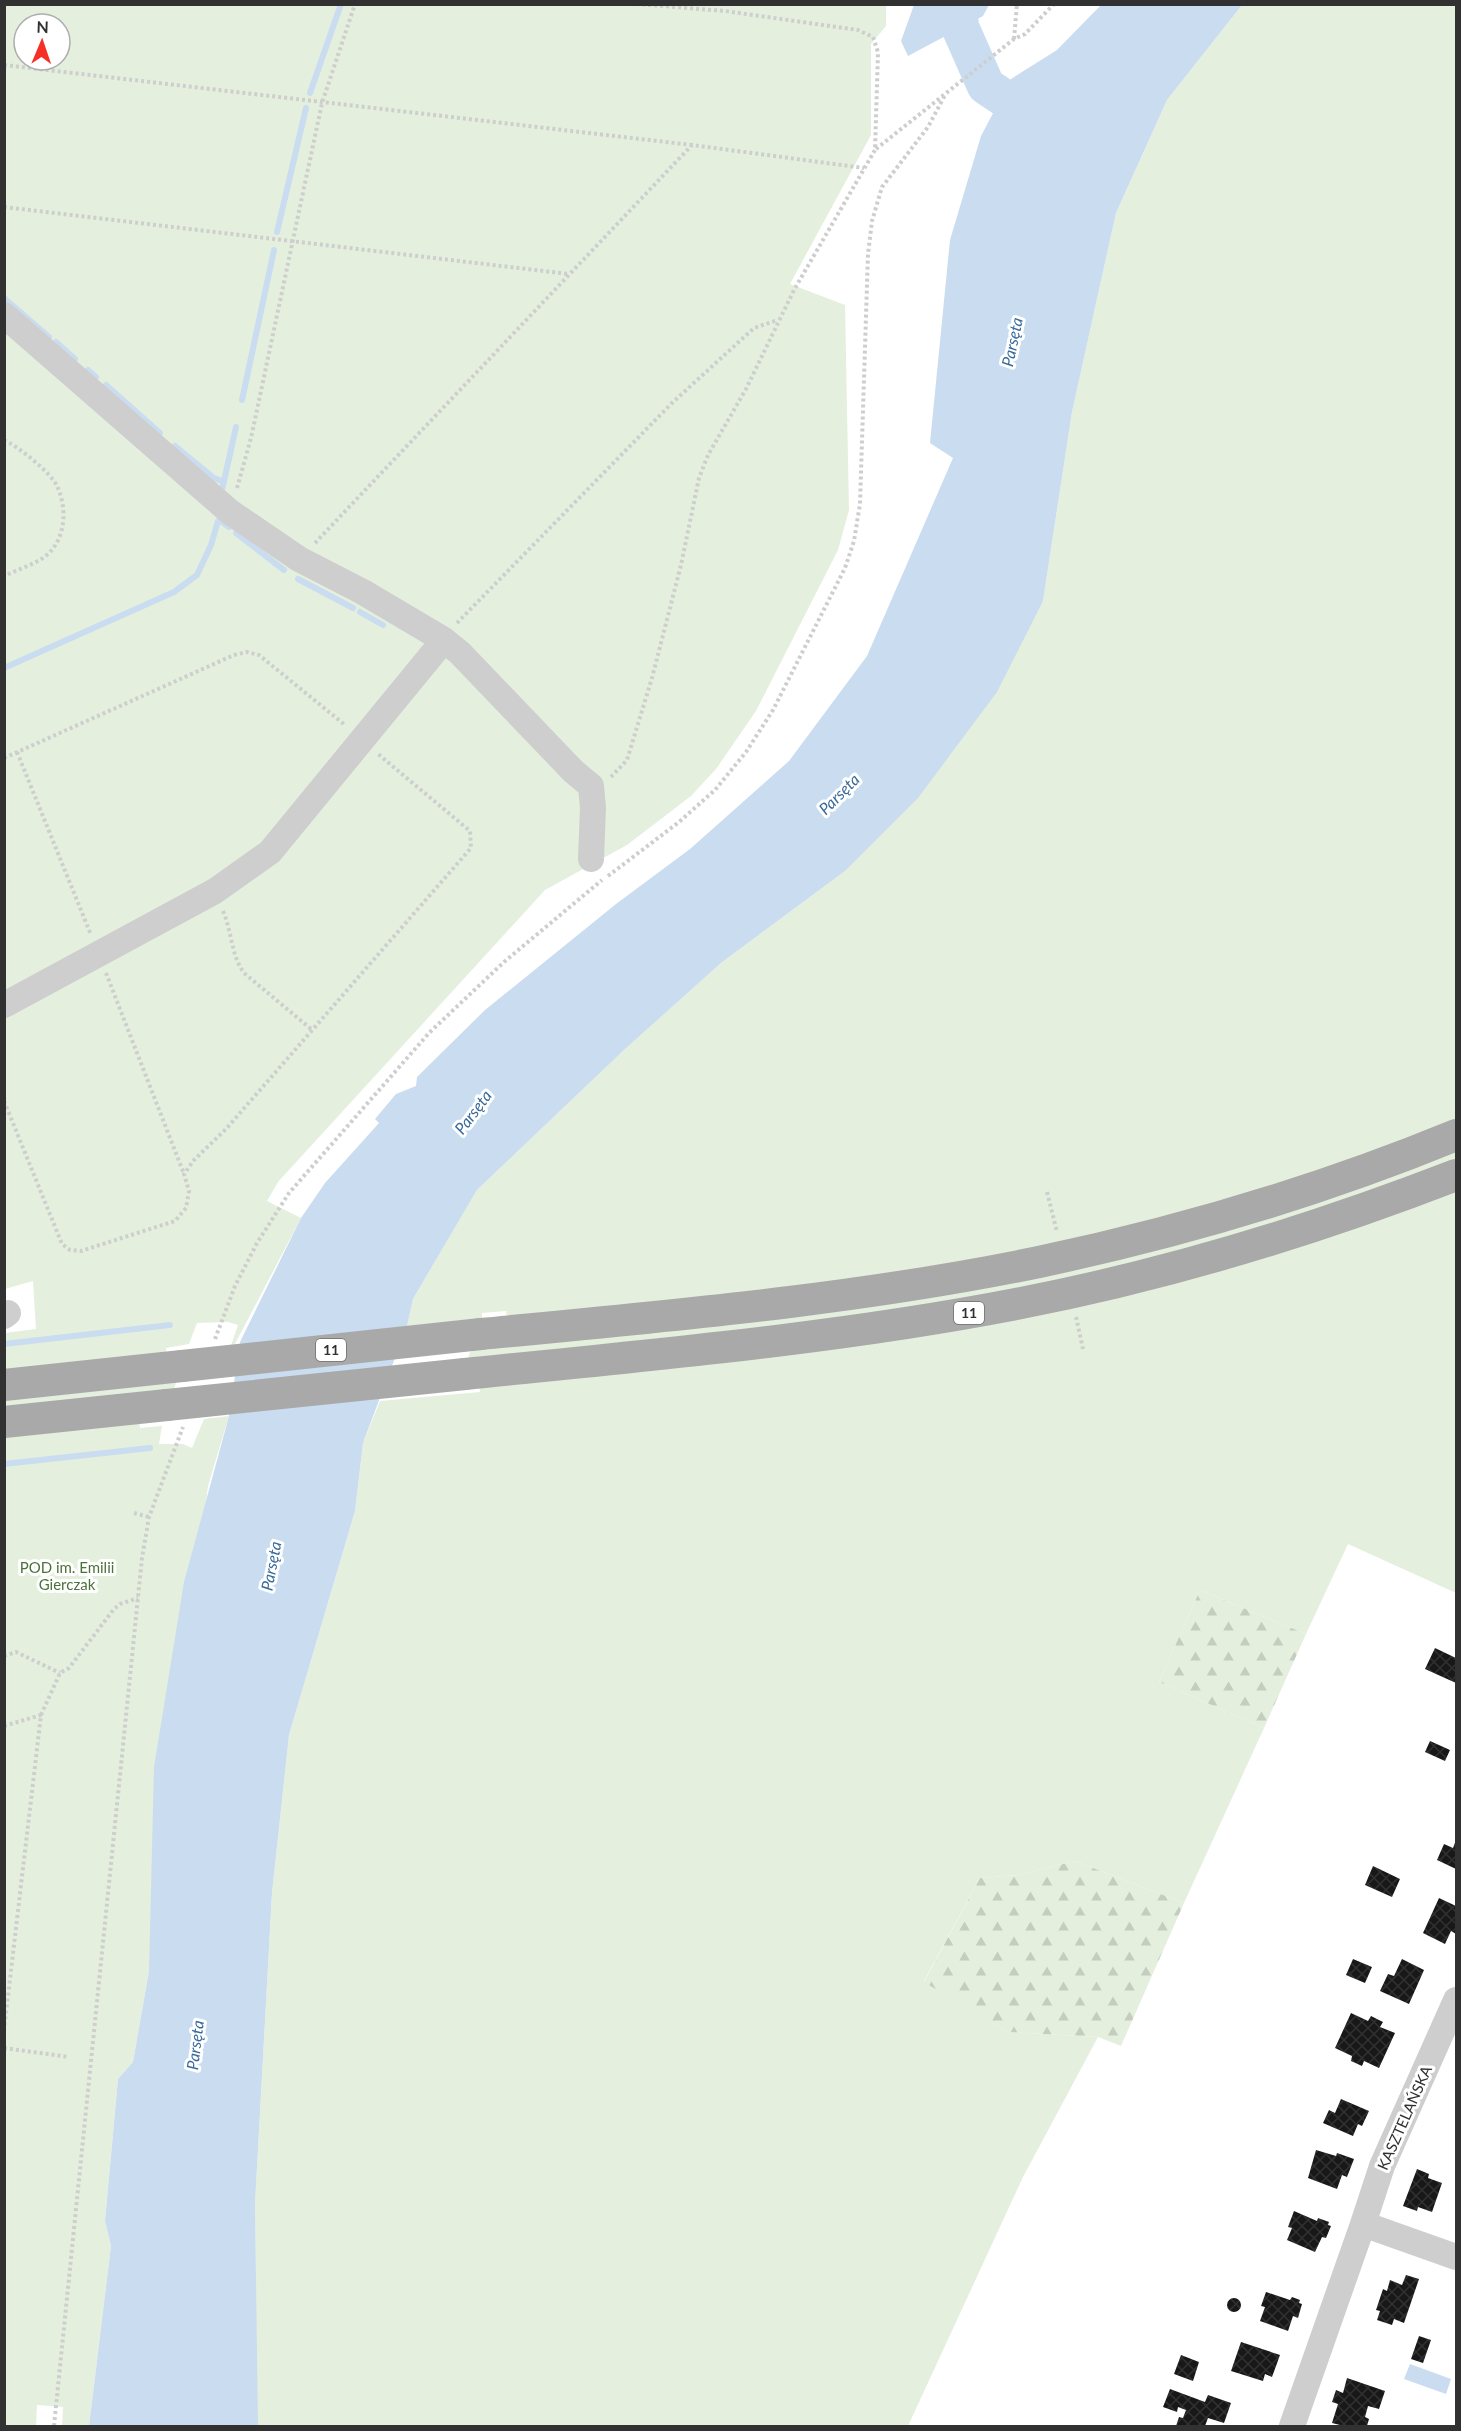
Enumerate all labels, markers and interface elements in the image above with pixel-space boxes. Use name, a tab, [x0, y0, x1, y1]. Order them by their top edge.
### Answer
north arrow	[12, 12, 72, 72]
text: N	[36, 17, 49, 36]
water label: Parsęta	[997, 316, 1026, 368]
water label: Parsęta	[814, 769, 863, 818]
water label: Parsęta	[450, 1086, 495, 1137]
road number: 11	[954, 1302, 984, 1324]
road number: 11	[316, 1339, 346, 1361]
water label: Parsęta	[256, 1540, 285, 1592]
park label: POD im. Emilii Gierczak	[20, 1558, 114, 1593]
water label: Parsęta	[182, 2019, 207, 2071]
street label: KASZTELAŃSKA	[1373, 2062, 1435, 2173]

